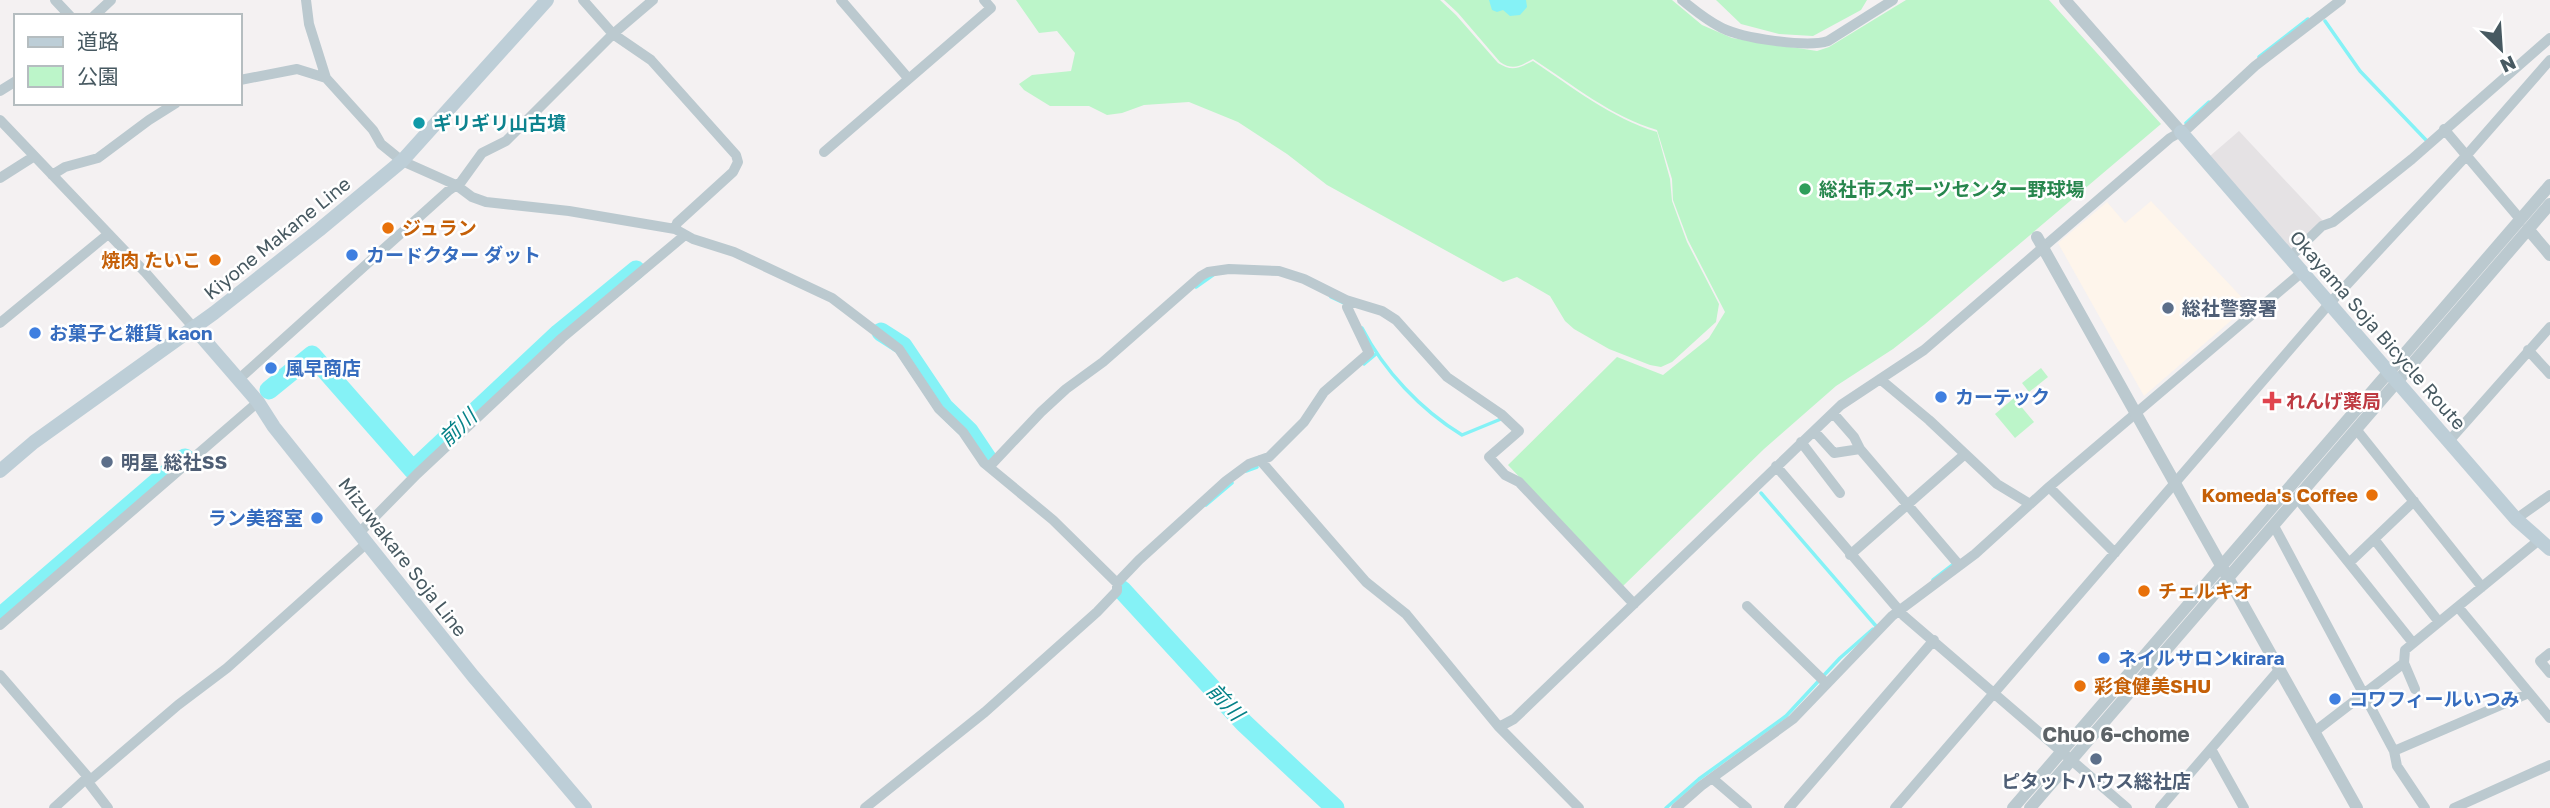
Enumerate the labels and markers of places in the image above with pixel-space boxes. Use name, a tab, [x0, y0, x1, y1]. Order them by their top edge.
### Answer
place label: ギリギリ山古墳	[433, 111, 566, 134]
marker: ギリギリ山古墳	[411, 115, 427, 131]
place label: 総社市スポーツセンター野球場	[1819, 177, 2085, 200]
marker: 総社市スポーツセンター野球場	[1797, 181, 1813, 197]
place label: ジュラン	[402, 216, 477, 239]
marker: ジュラン	[380, 220, 396, 236]
place label: カードクター ダット	[366, 243, 541, 266]
marker: カードクター ダット	[344, 247, 360, 263]
place label: 焼肉 たいこ	[101, 248, 201, 271]
marker: 焼肉 たいこ	[207, 252, 223, 268]
place label: 総社警察署	[2182, 296, 2277, 319]
marker: 総社警察署	[2160, 300, 2176, 316]
place label: お菓子と雑貨 kaon	[49, 321, 213, 344]
marker: お菓子と雑貨 kaon	[27, 325, 43, 341]
place label: 風早商店	[285, 356, 361, 379]
marker: 風早商店	[263, 360, 279, 376]
place label: カーテック	[1955, 385, 2050, 408]
marker: カーテック	[1933, 389, 1949, 405]
place label: れんげ薬局	[2286, 389, 2381, 412]
marker: れんげ薬局	[2264, 393, 2280, 409]
place label: 明星 総社SS	[121, 450, 227, 473]
marker: 明星 総社SS	[99, 454, 115, 470]
place label: Komeda's Coffee	[2202, 483, 2358, 506]
marker: Komeda's Coffee	[2364, 487, 2380, 503]
place label: ラン美容室	[208, 506, 303, 529]
marker: ラン美容室	[309, 510, 325, 526]
place label: チェルキオ	[2158, 579, 2253, 602]
marker: チェルキオ	[2136, 583, 2152, 599]
place label: ネイルサロンkirara	[2118, 646, 2285, 669]
marker: ネイルサロンkirara	[2096, 650, 2112, 666]
place label: 彩食健美SHU	[2094, 674, 2211, 697]
marker: 彩食健美SHU	[2072, 678, 2088, 694]
place label: コワフィールいつみ	[2349, 687, 2520, 710]
marker: コワフィールいつみ	[2327, 691, 2343, 707]
marker: ピタットハウス総社店	[2088, 751, 2104, 767]
place label: ピタットハウス総社店	[2001, 769, 2191, 792]

